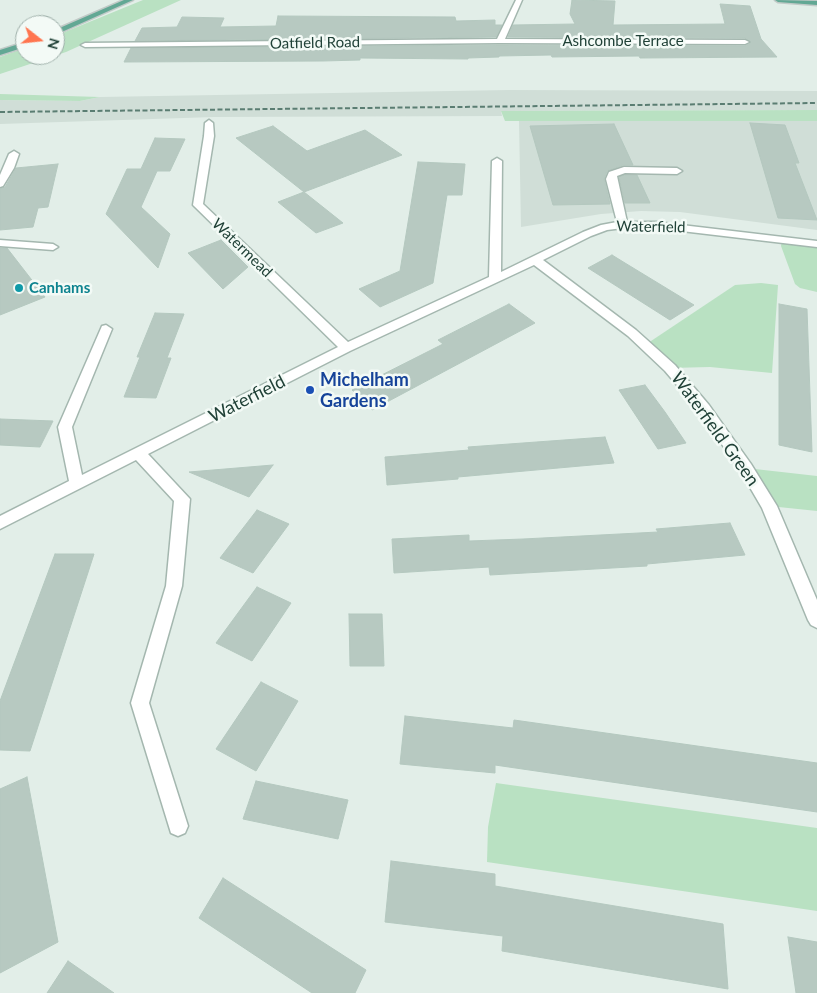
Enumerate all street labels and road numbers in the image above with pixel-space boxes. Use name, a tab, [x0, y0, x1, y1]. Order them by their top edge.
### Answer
street label: Ashcombe Terrace	[562, 32, 684, 50]
street label: Oatfield Road	[270, 33, 360, 53]
street label: Watermead	[208, 215, 276, 281]
street label: Waterfield	[616, 217, 686, 237]
street label: Waterfield Green	[666, 368, 764, 490]
street label: Waterfield	[205, 371, 289, 427]

